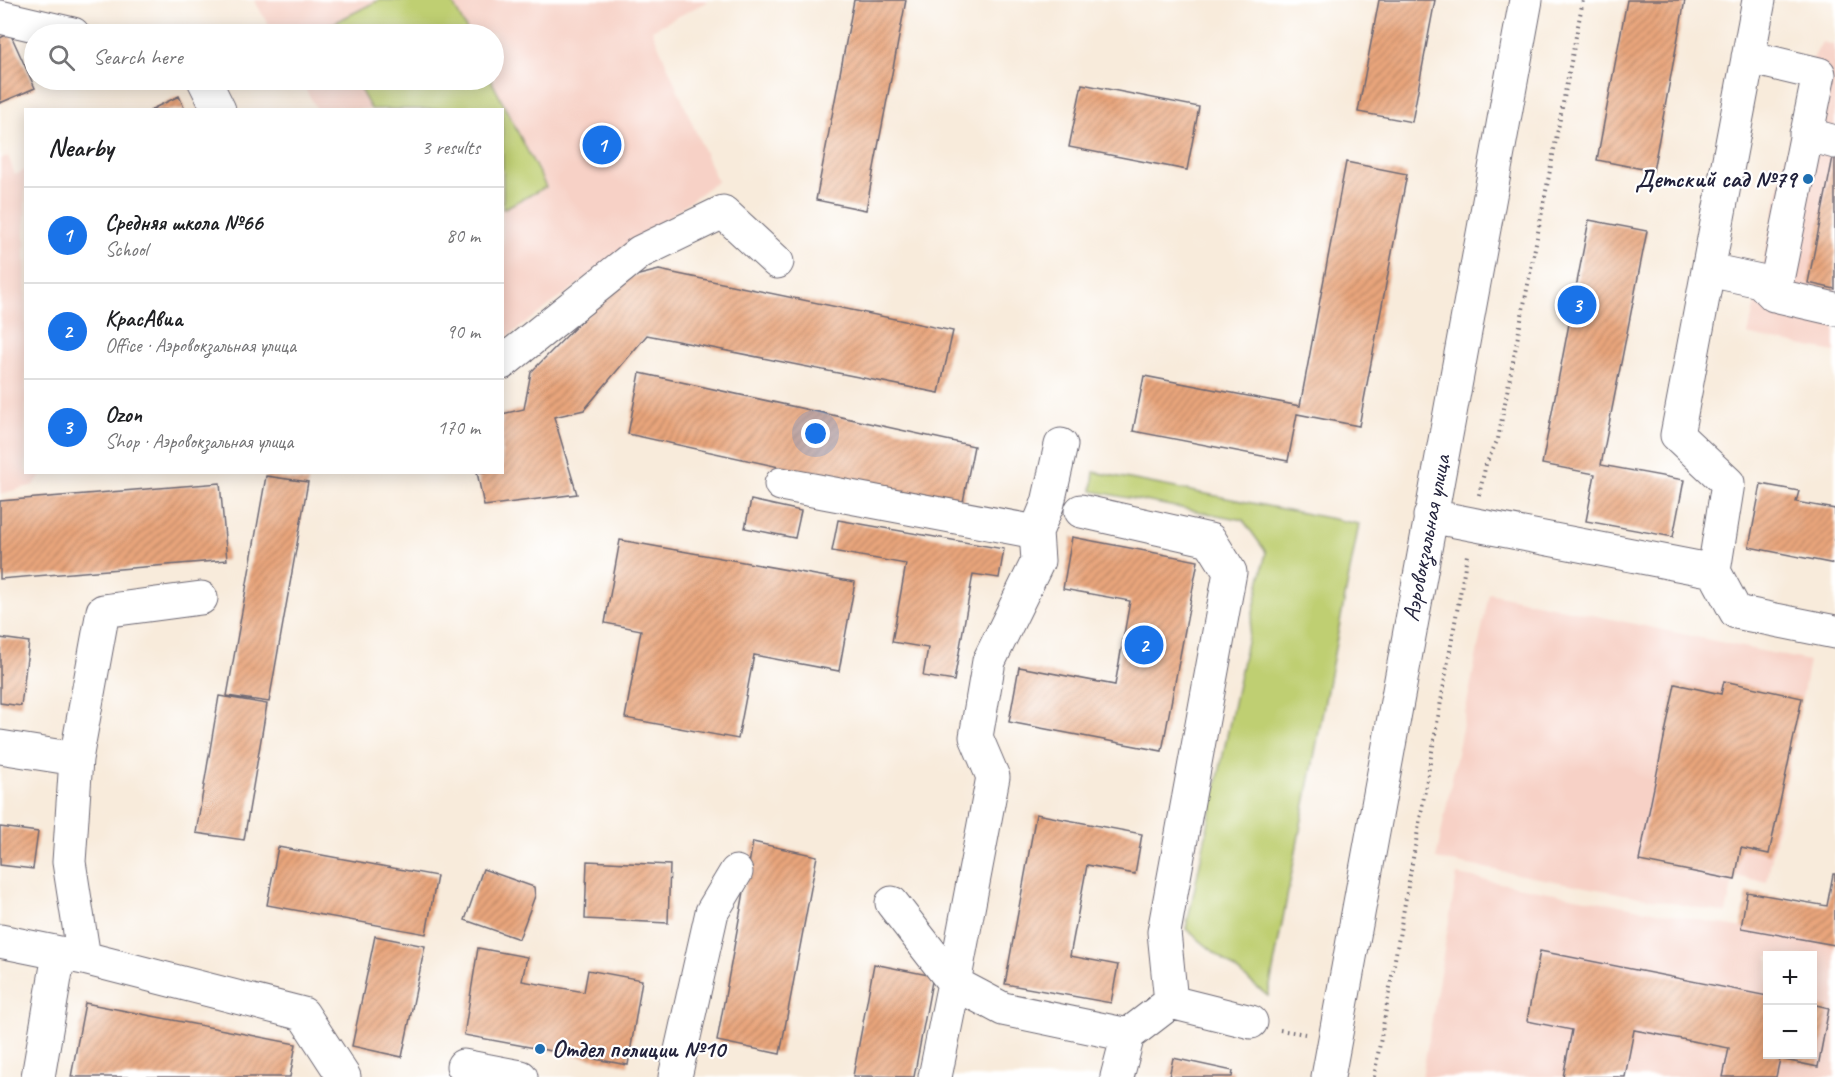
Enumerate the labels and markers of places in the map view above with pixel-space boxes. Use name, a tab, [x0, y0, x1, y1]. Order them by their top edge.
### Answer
pin: 1	[582, 122, 622, 168]
place label: Детский сад №79	[1635, 164, 1798, 194]
marker: Детский сад №79	[1801, 172, 1815, 186]
pin: 3	[1558, 282, 1596, 328]
pin: 2	[1124, 622, 1164, 668]
place label: Отдел полиции №10	[552, 1034, 727, 1064]
marker: Отдел полиции №10	[533, 1042, 547, 1056]

